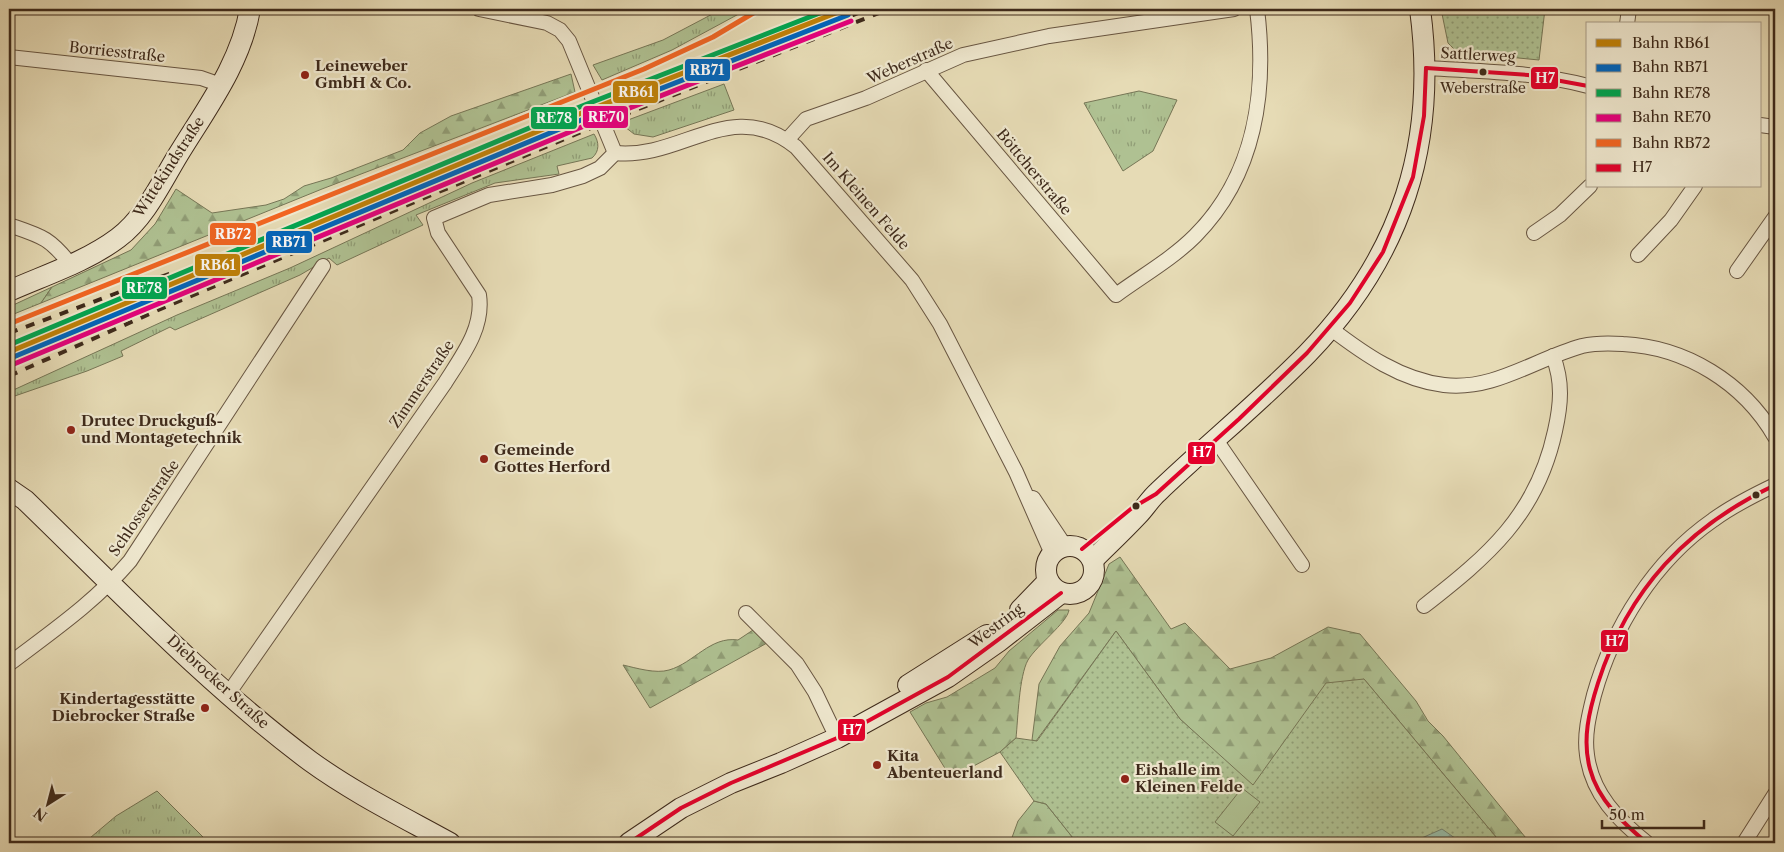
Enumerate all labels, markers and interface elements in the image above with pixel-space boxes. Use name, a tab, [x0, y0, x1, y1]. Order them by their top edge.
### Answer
legend	[1586, 22, 1762, 188]
street label: Weberstraße	[863, 33, 956, 88]
text: Bahn RB61	[1632, 33, 1710, 52]
street label: Borriesstraße	[68, 37, 166, 66]
street label: Sattlerweg	[1440, 43, 1516, 66]
place label: Leineweber GmbH & Co.	[315, 56, 411, 92]
text: Bahn RB71	[1632, 57, 1709, 76]
line badge: RB71	[684, 58, 731, 82]
text: RB71	[690, 61, 725, 79]
line badge: H7	[1530, 66, 1559, 90]
marker: Weberstraße	[1478, 67, 1488, 77]
marker: Leineweber GmbH & Co.	[299, 69, 311, 81]
text: H7	[1535, 69, 1556, 87]
place label: Weberstraße	[1439, 79, 1526, 97]
line badge: RB61	[612, 80, 659, 104]
text: RB61	[618, 83, 655, 101]
text: Bahn RE78	[1632, 83, 1711, 102]
line badge: RE70	[582, 105, 629, 129]
line badge: RE78	[530, 106, 578, 130]
text: Bahn RE70	[1632, 107, 1711, 126]
text: RE70	[587, 108, 625, 126]
text: RE78	[536, 109, 572, 127]
street label: Wittekindstraße	[128, 113, 208, 222]
street label: Böttcherstraße	[993, 125, 1076, 219]
text: Bahn RB72	[1632, 133, 1711, 152]
street label: Im Kleinen Felde	[819, 148, 914, 253]
text: H7	[1632, 157, 1653, 176]
line badge: RB72	[209, 222, 257, 246]
text: RB72	[215, 225, 251, 243]
line badge: RB71	[265, 230, 313, 254]
text: RB71	[272, 233, 307, 251]
line badge: RB61	[194, 253, 241, 277]
text: RB61	[200, 256, 237, 274]
line badge: RE78	[121, 276, 168, 300]
text: RE78	[126, 279, 162, 297]
street label: Zimmerstraße	[385, 336, 458, 431]
place label: Drutec Druckguß- und Montagetechnik	[81, 411, 243, 447]
marker: Drutec Druckguß- und Montagetechnik	[65, 424, 77, 436]
place label: Gemeinde Gottes Herford	[494, 440, 610, 476]
line badge: H7	[1187, 441, 1216, 465]
text: H7	[1192, 443, 1213, 461]
marker: Gemeinde Gottes Herford	[478, 453, 490, 465]
street label: Schlosserstraße	[104, 456, 183, 560]
unlabelled marker	[1751, 490, 1761, 500]
unlabelled marker	[1131, 501, 1141, 511]
street label: Westring	[964, 599, 1027, 653]
line badge: H7	[1600, 629, 1629, 653]
street label: Diebrocker Straße	[163, 631, 273, 733]
text: H7	[1605, 632, 1626, 650]
place label: Kindertagesstätte Diebrocker Straße	[52, 689, 195, 725]
marker: Kindertagesstätte Diebrocker Straße	[199, 702, 211, 714]
line badge: H7	[837, 718, 866, 742]
text: H7	[842, 721, 863, 739]
place label: Kita Abenteuerland	[886, 746, 1003, 782]
marker: Kita Abenteuerland	[871, 759, 883, 771]
place label: Eishalle im Kleinen Felde	[1135, 760, 1243, 796]
marker: Eishalle im Kleinen Felde	[1119, 773, 1131, 785]
north arrow	[22, 780, 72, 830]
scale bar	[1602, 797, 1704, 829]
text: N	[30, 804, 51, 825]
text: 50 m	[1609, 805, 1645, 824]

